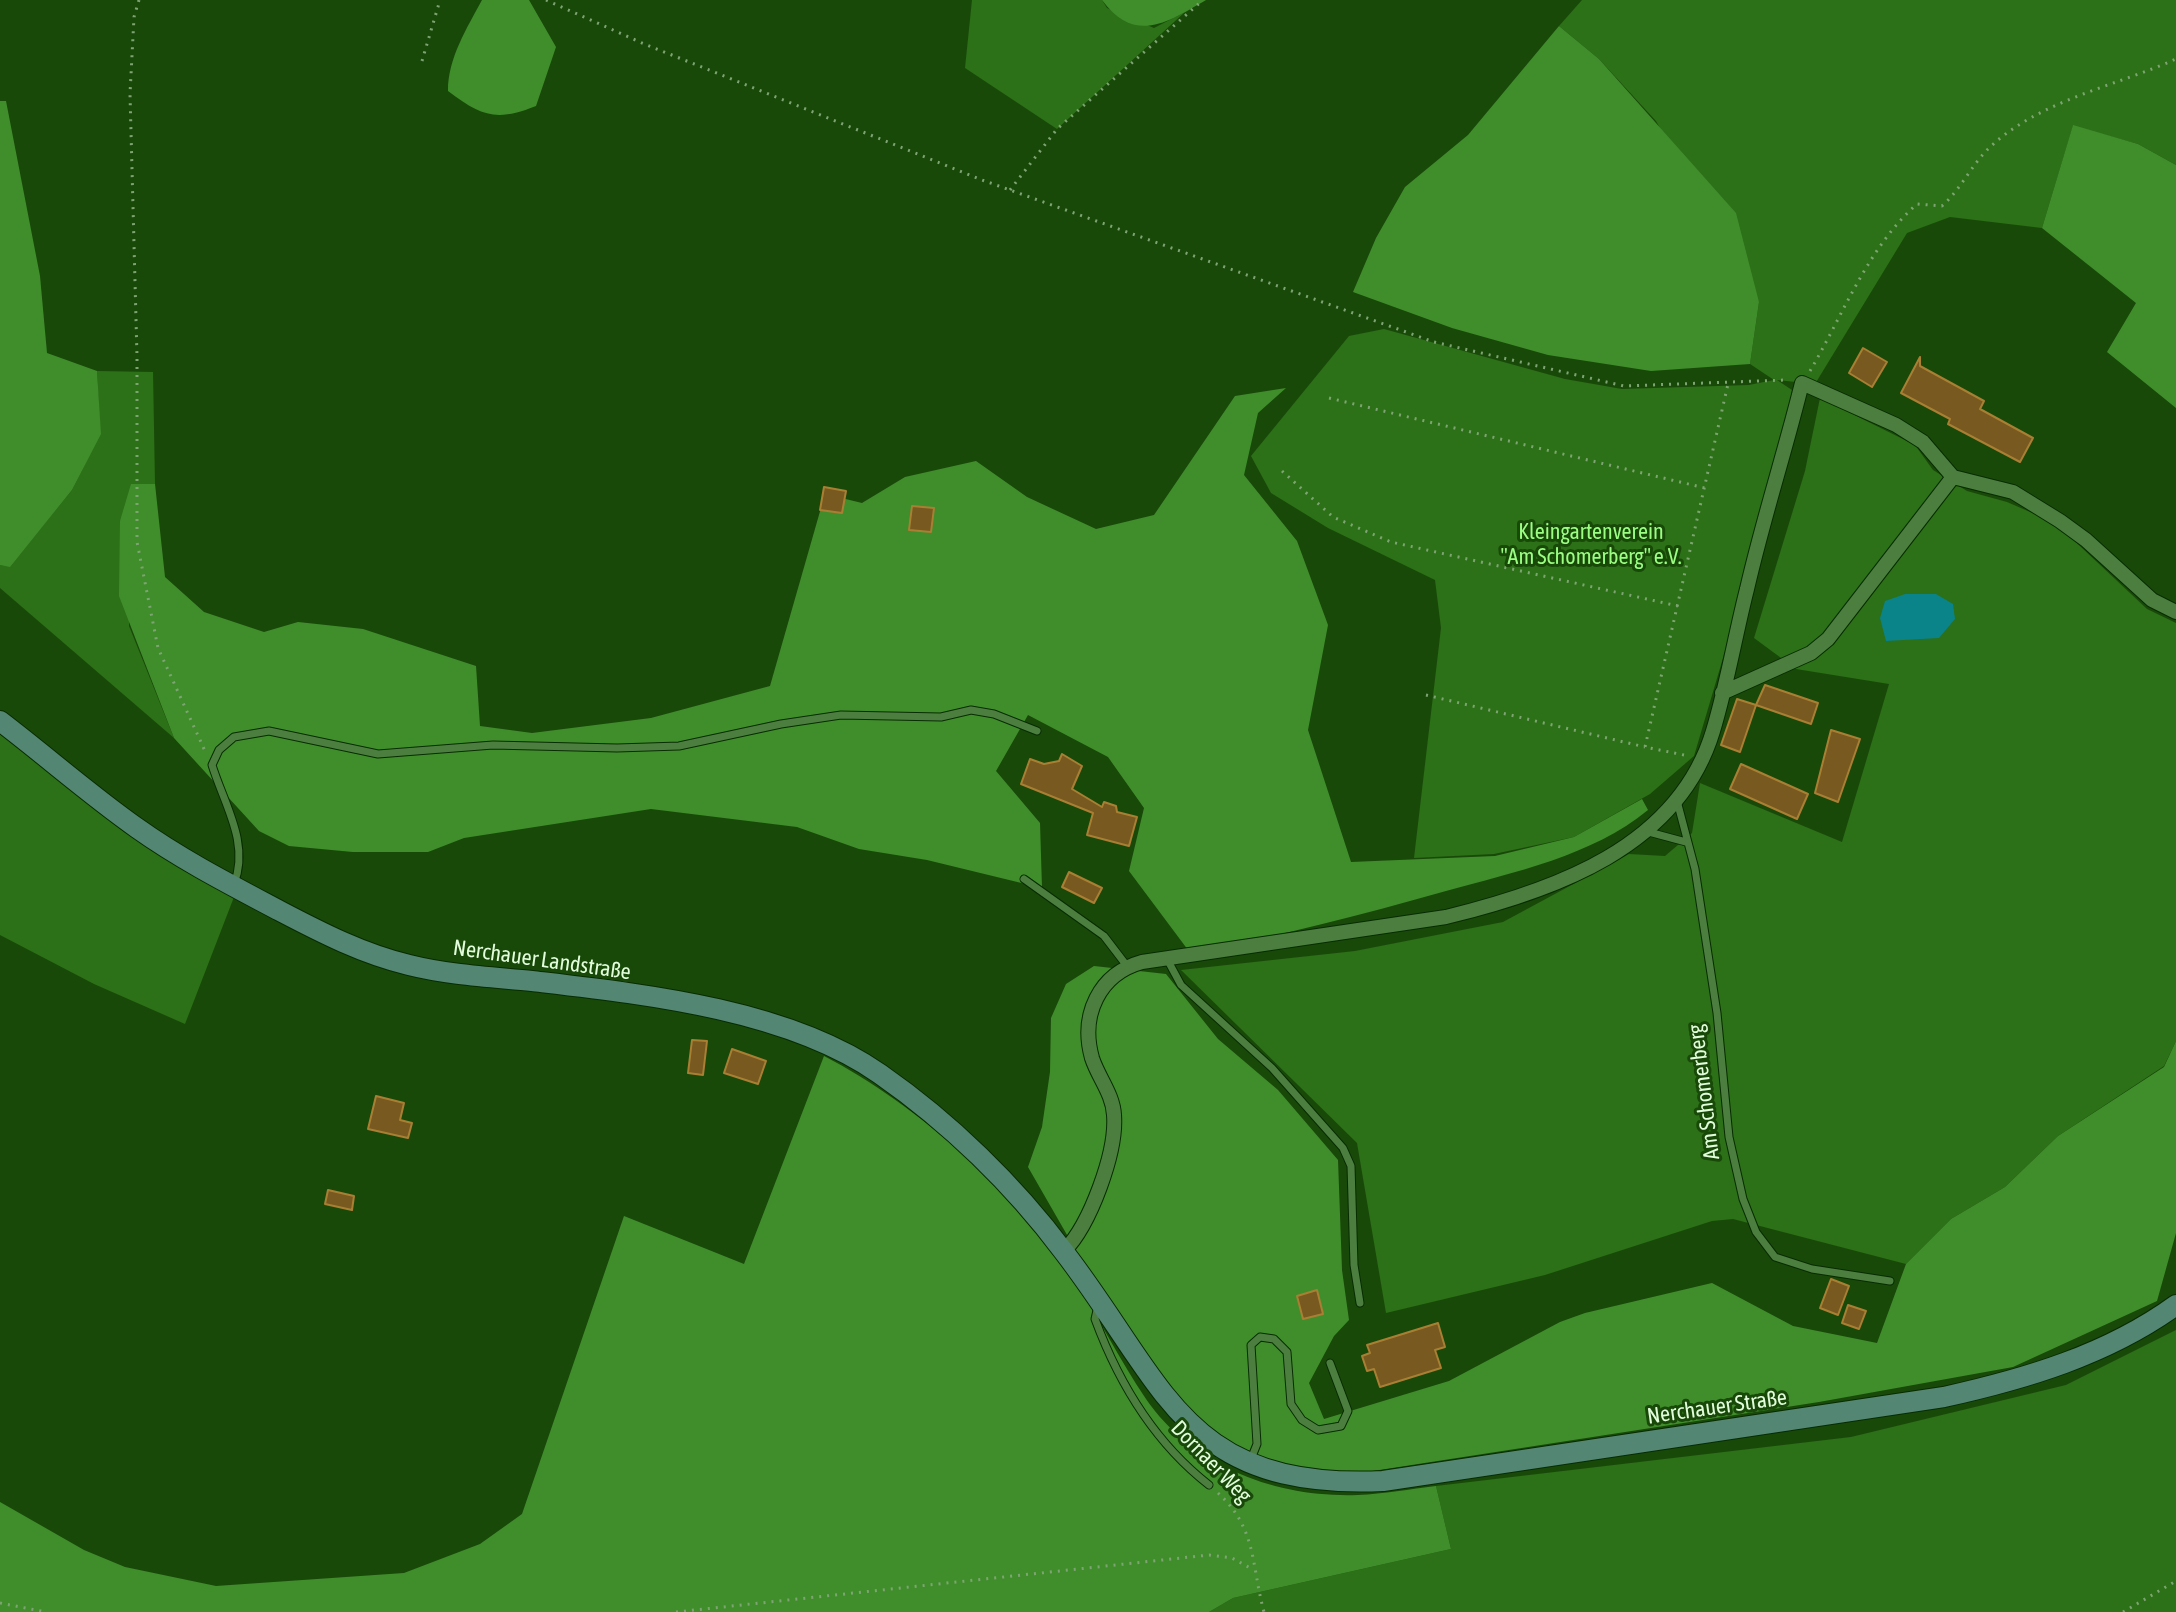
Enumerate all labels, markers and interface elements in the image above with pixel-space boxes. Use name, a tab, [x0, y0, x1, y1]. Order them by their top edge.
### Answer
park label: Kleingartenverein "Am Schomerberg" e.V.	[1500, 519, 1682, 570]
street label: Nerchauer Landstraße	[451, 934, 633, 986]
street label: Am Schomerberg	[1683, 1023, 1725, 1161]
street label: Nerchauer Straße	[1645, 1384, 1789, 1430]
street label: Dornaer Weg	[1165, 1415, 1257, 1509]

